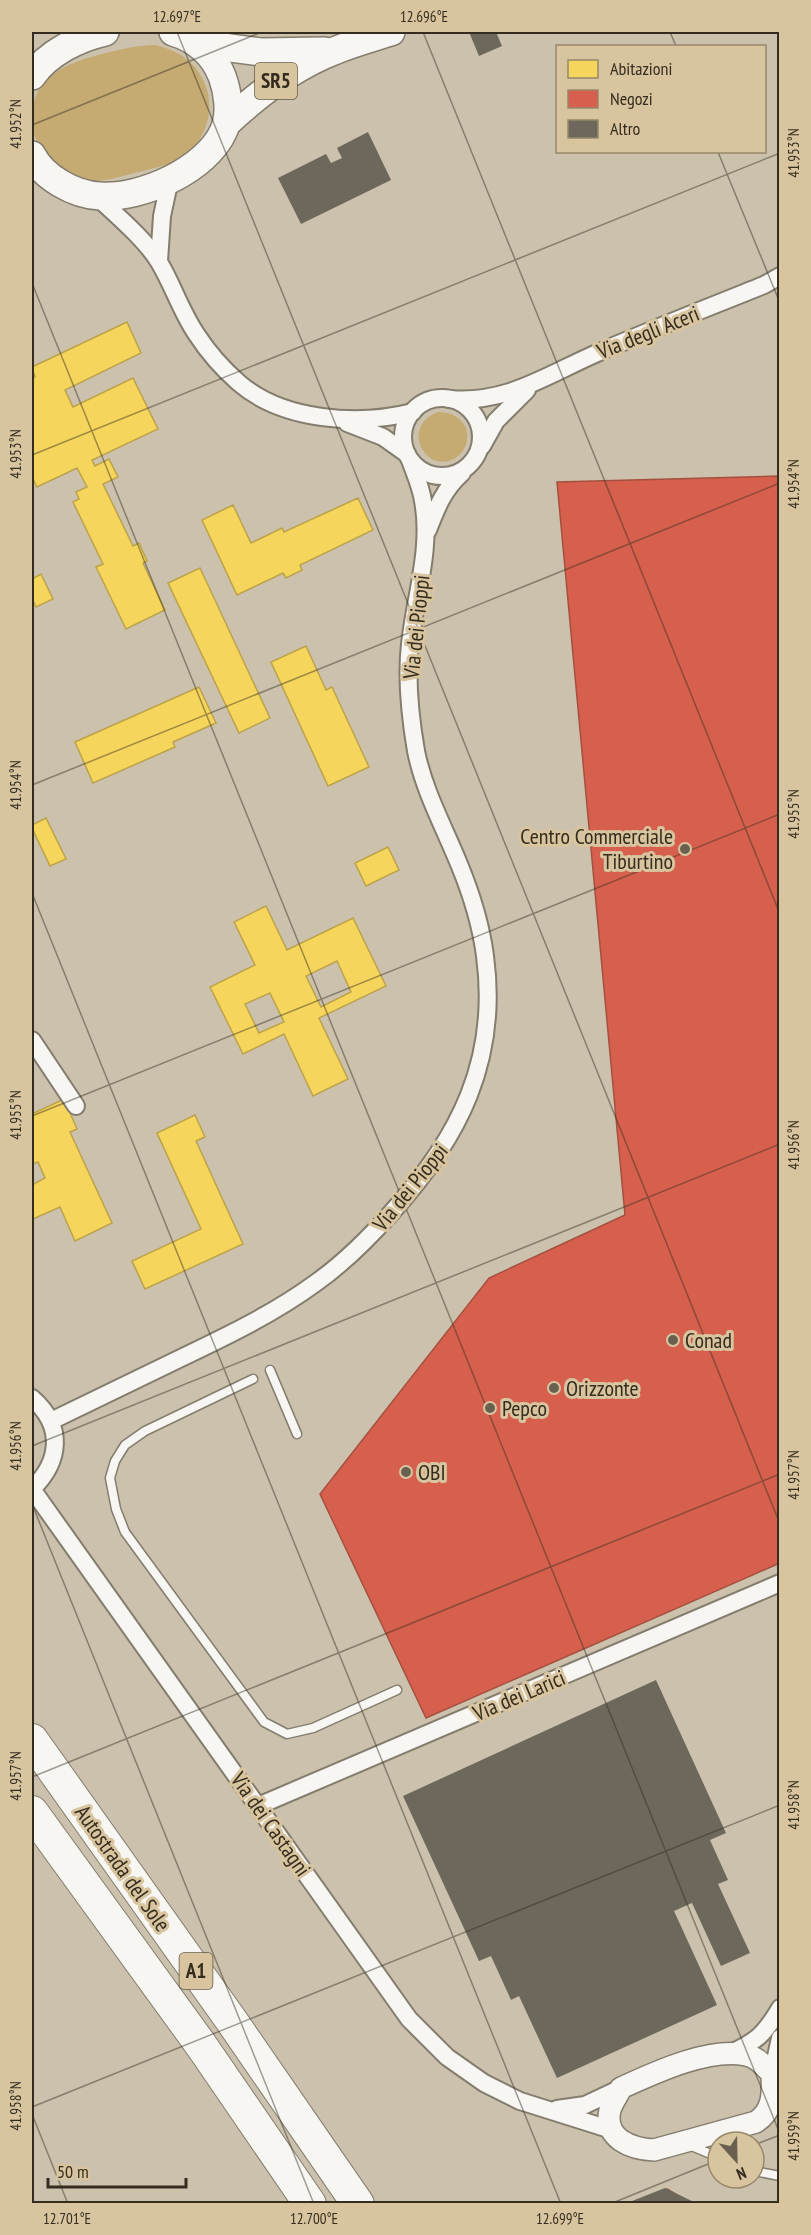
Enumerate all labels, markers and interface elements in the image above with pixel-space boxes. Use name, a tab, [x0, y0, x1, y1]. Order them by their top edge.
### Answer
text: 12.697°E	[153, 7, 201, 26]
text: 12.696°E	[400, 7, 448, 26]
legend	[556, 45, 766, 153]
text: Abitazioni	[610, 57, 672, 80]
road number: SR5	[255, 63, 297, 99]
text: Negozi	[610, 87, 653, 110]
text: 41.952°N	[6, 99, 25, 149]
text: Altro	[610, 117, 641, 140]
text: 41.953°N	[784, 128, 803, 178]
street label: Via degli Aceri	[592, 299, 703, 366]
text: 41.953°N	[6, 429, 25, 479]
text: 41.954°N	[784, 459, 803, 509]
street label: Via dei Pioppi	[397, 574, 435, 681]
text: 41.954°N	[6, 760, 25, 810]
text: 41.955°N	[784, 789, 803, 839]
place label: Centro Commerciale Tiburtino	[520, 822, 673, 875]
marker: Centro Commerciale Tiburtino	[678, 842, 692, 856]
text: 41.955°N	[6, 1090, 25, 1140]
text: 41.956°N	[784, 1120, 803, 1170]
street label: Via dei Pioppi	[366, 1138, 454, 1237]
place label: Conad	[685, 1326, 732, 1354]
marker: Conad	[666, 1333, 680, 1347]
place label: Orizzonte	[566, 1374, 639, 1402]
marker: Orizzonte	[547, 1381, 561, 1395]
place label: Pepco	[502, 1394, 547, 1422]
marker: Pepco	[483, 1401, 497, 1415]
text: 41.956°N	[6, 1421, 25, 1471]
text: 41.957°N	[784, 1450, 803, 1500]
place label: OBI	[418, 1458, 446, 1486]
marker: OBI	[399, 1465, 413, 1479]
street label: Via dei Larici	[468, 1663, 569, 1727]
text: 41.957°N	[6, 1751, 25, 1801]
street label: Via dei Castagni	[224, 1765, 317, 1882]
text: 41.958°N	[784, 1780, 803, 1830]
street label: Autostrada del Sole	[69, 1799, 177, 1937]
road number: A1	[180, 1953, 212, 1989]
text: 41.958°N	[6, 2081, 25, 2131]
text: 41.959°N	[784, 2111, 803, 2161]
north arrow	[706, 2130, 766, 2190]
scale bar	[48, 2151, 186, 2189]
text: 50 m	[57, 2160, 89, 2183]
text: N	[734, 2163, 749, 2185]
text: 12.701°E	[43, 2209, 91, 2228]
text: 12.700°E	[290, 2209, 338, 2228]
text: 12.699°E	[536, 2209, 584, 2228]

